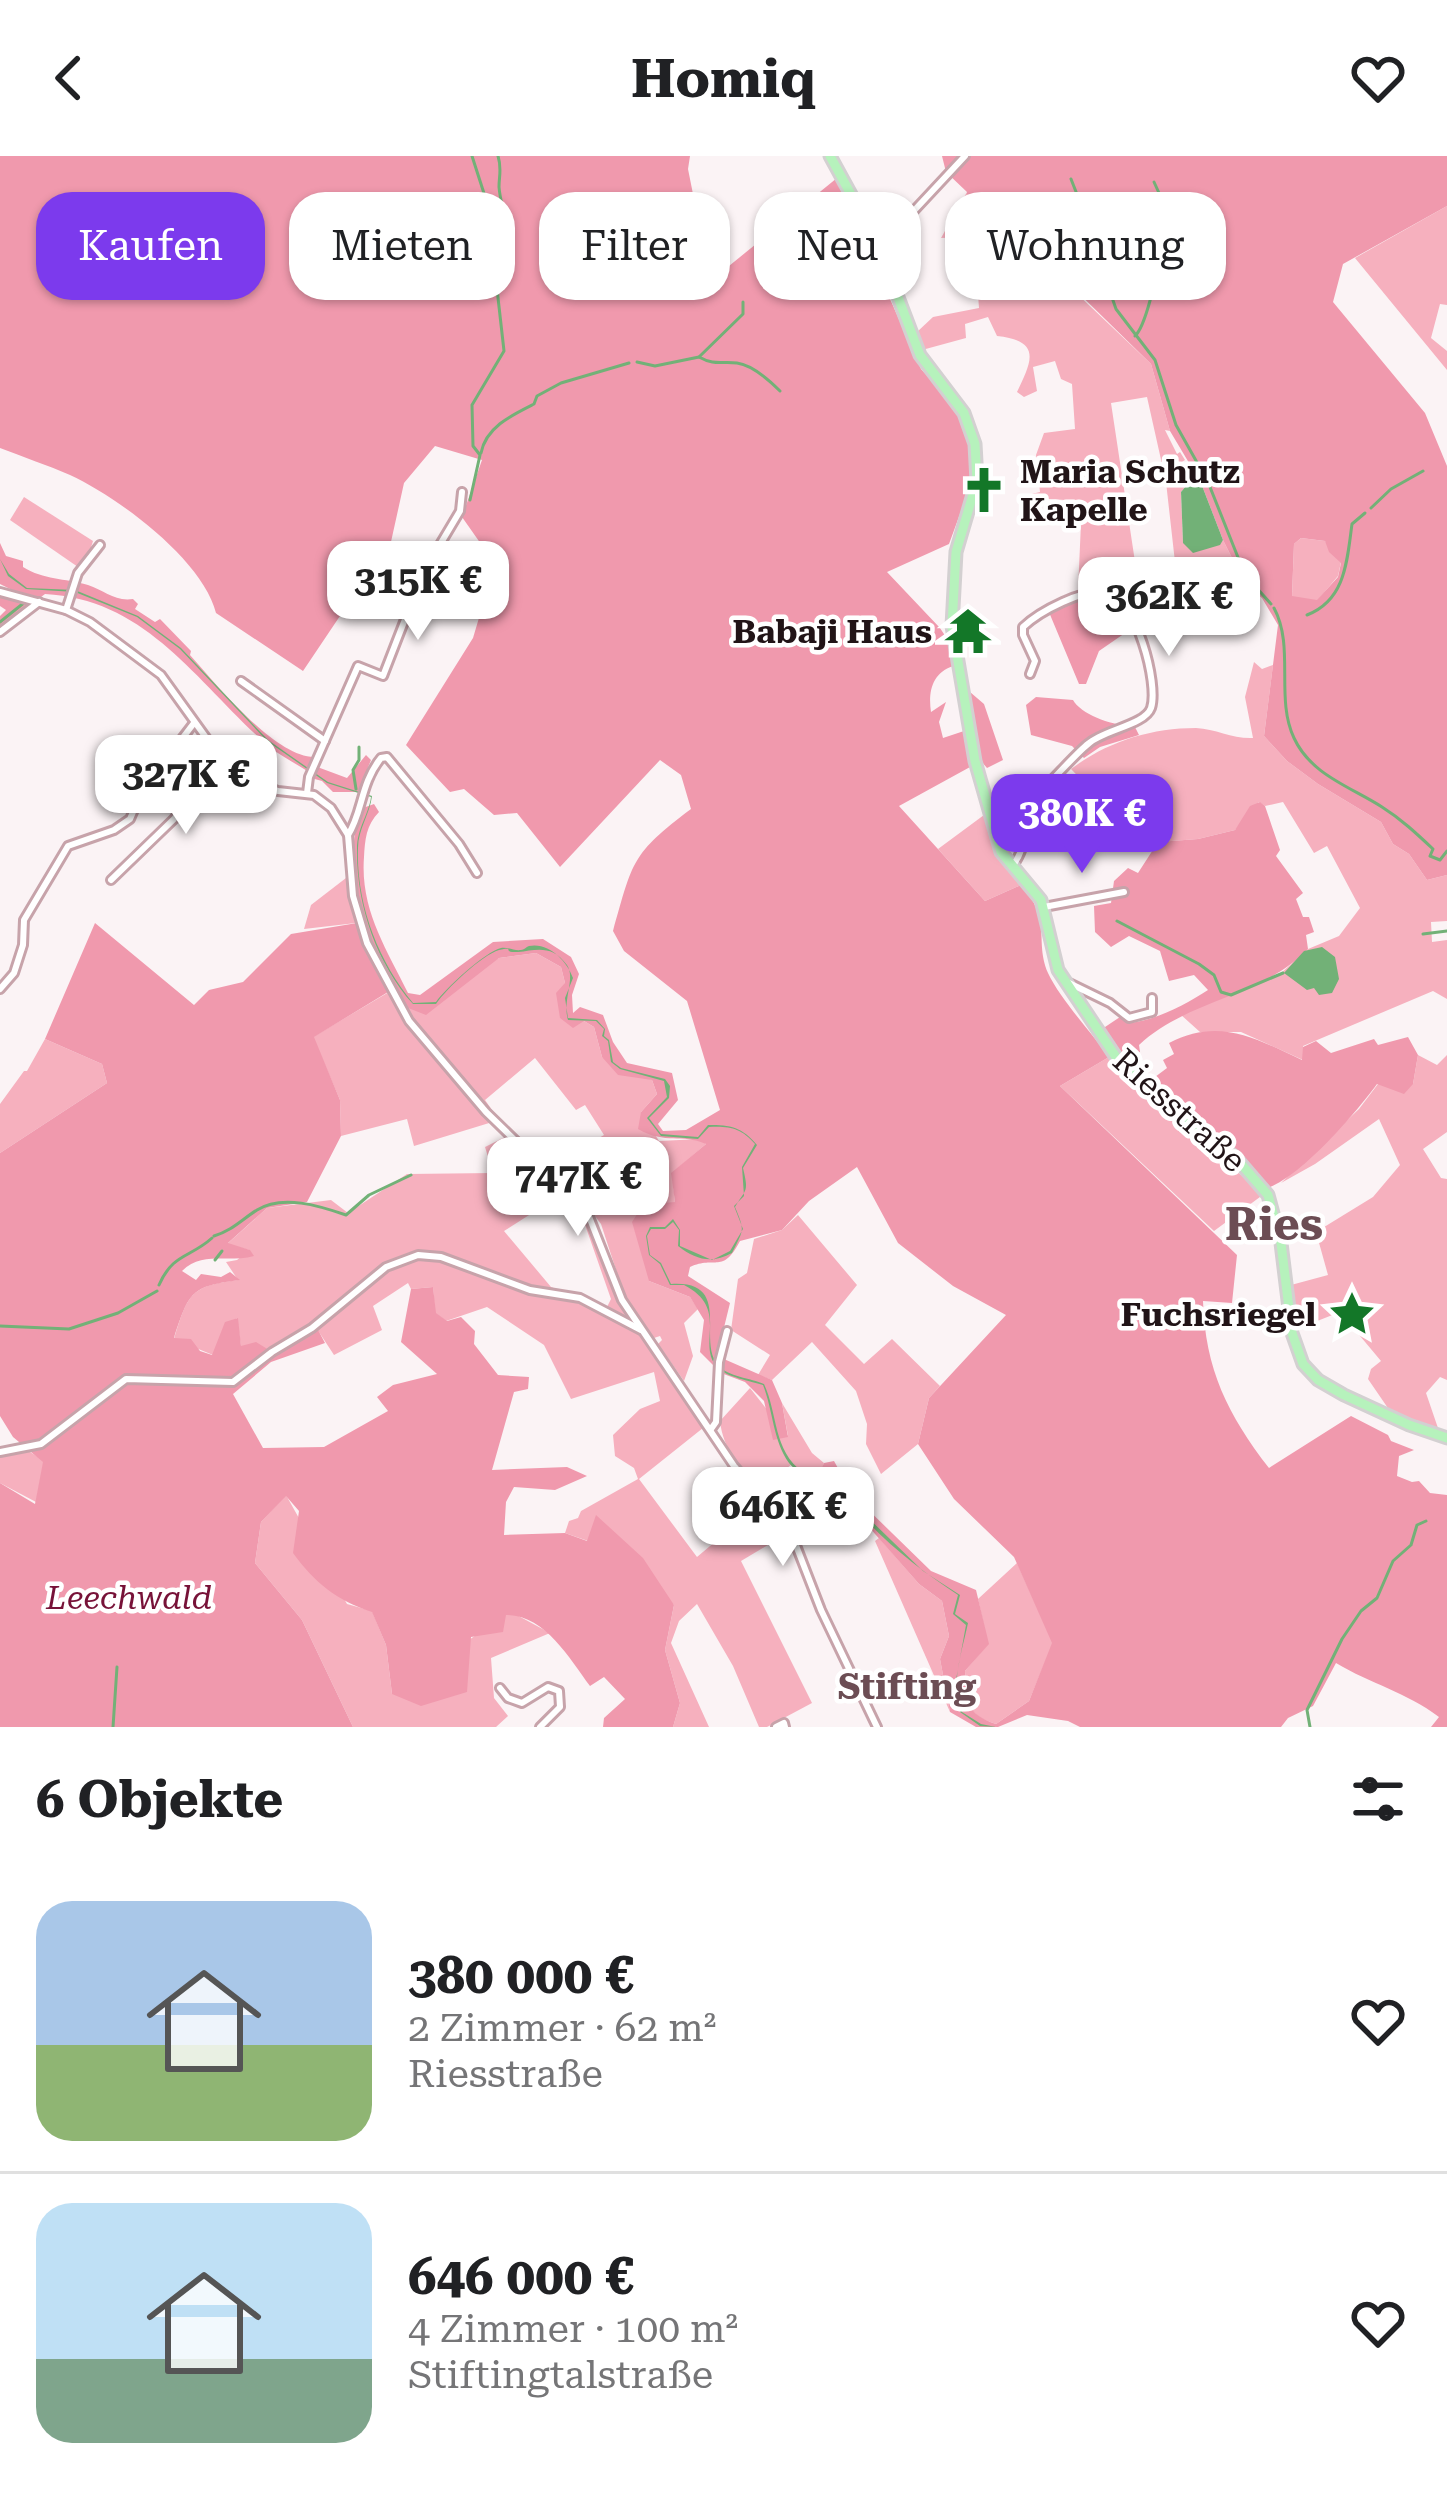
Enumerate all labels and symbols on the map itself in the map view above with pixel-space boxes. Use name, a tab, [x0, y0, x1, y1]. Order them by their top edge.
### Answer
place label: Maria Schutz Kapelle	[1020, 452, 1240, 529]
church icon: Maria Schutz Kapelle	[959, 465, 1009, 515]
pin: 315K €	[320, 541, 516, 643]
pin: 362K €	[1071, 557, 1267, 659]
temple icon: Babaji Haus	[943, 606, 993, 656]
place label: Babaji Haus	[733, 612, 932, 651]
pin: 327K €	[88, 735, 284, 837]
pin: 380K €	[984, 774, 1180, 876]
street label: Riesstraße	[1105, 1041, 1254, 1180]
pin: 747K €	[480, 1137, 676, 1239]
district label: Ries	[1225, 1198, 1323, 1251]
place icon: Fuchsriegel	[1327, 1289, 1377, 1339]
place label: Fuchsriegel	[1121, 1295, 1316, 1334]
pin: 646K €	[685, 1467, 881, 1569]
park label: Leechwald	[45, 1578, 212, 1617]
district label: Stifting	[838, 1666, 977, 1708]

